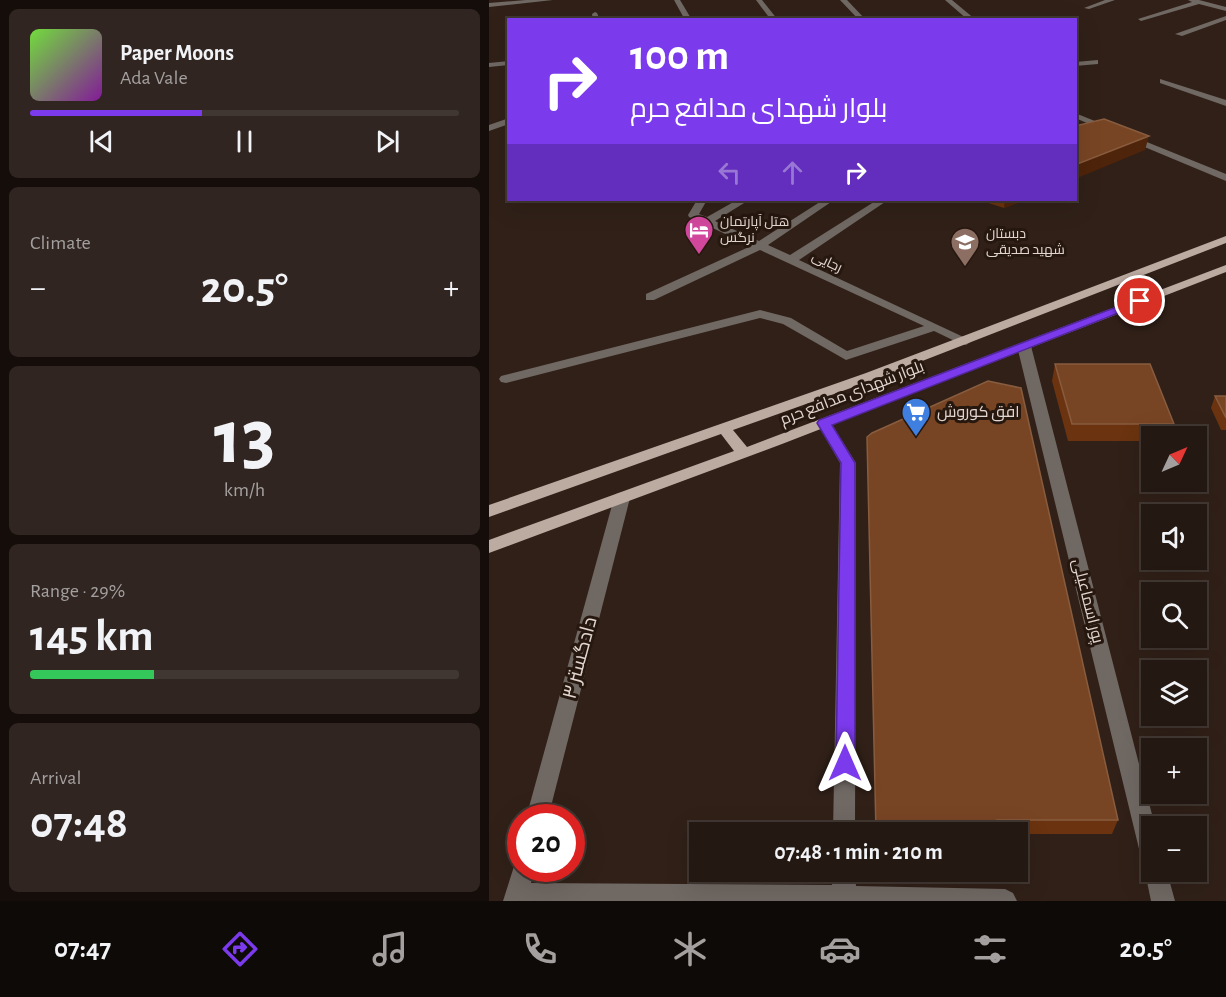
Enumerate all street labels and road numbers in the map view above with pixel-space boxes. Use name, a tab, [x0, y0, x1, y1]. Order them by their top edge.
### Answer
street label: رجایی	[810, 249, 844, 275]
street label: بلوار شهدای مدافع حرم	[778, 357, 927, 431]
street label: پور اسماعیلی	[1067, 557, 1106, 646]
street label: دادگستر ۳	[559, 615, 602, 701]

